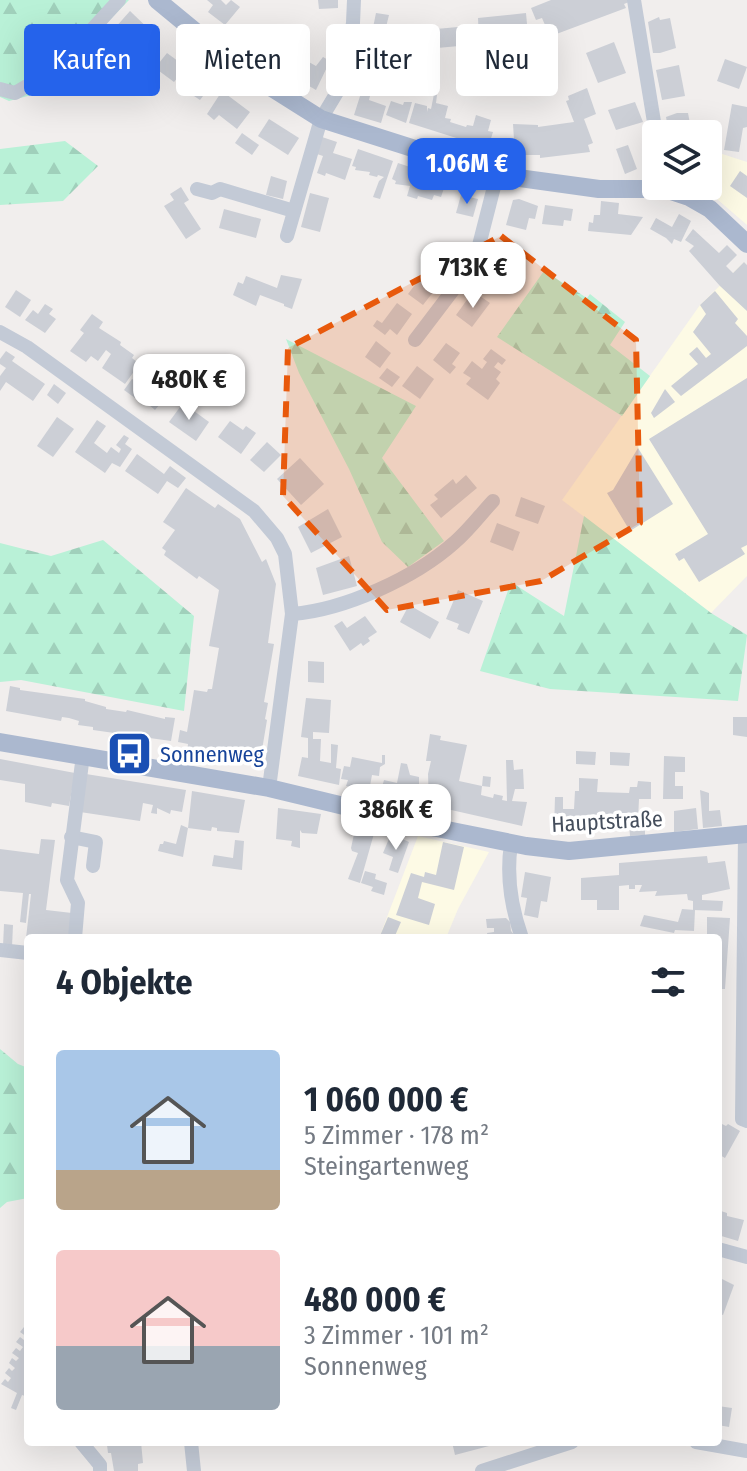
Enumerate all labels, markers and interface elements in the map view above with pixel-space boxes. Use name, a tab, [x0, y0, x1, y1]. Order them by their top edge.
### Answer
chip: Kaufen	[24, 24, 160, 96]
chip: Mieten	[176, 24, 310, 96]
chip: Filter	[326, 24, 440, 96]
chip: Neu	[456, 24, 558, 96]
map controls	[642, 120, 722, 200]
button: layers	[642, 120, 722, 200]
pin: 1.06M €	[393, 138, 541, 206]
text: 1.06M €	[426, 148, 508, 179]
pin: 713K €	[408, 242, 538, 310]
text: 713K €	[439, 252, 507, 283]
pin: 480K €	[124, 354, 254, 422]
text: 480K €	[151, 364, 227, 395]
bus stop icon: Sonnenweg	[105, 730, 153, 778]
place label: Sonnenweg	[160, 741, 264, 768]
pin: 386K €	[331, 784, 461, 852]
text: 386K €	[359, 794, 433, 825]
street label: Hauptstraße	[551, 805, 663, 838]
icon: filters	[646, 960, 690, 1004]
text: 4 Objekte	[56, 962, 192, 1003]
text: 1 060 000 €	[304, 1079, 468, 1120]
icon: home	[120, 1082, 216, 1178]
text: 5 Zimmer · 178 m²	[304, 1120, 489, 1151]
text: Steingartenweg	[304, 1151, 468, 1182]
text: 480 000 €	[304, 1279, 446, 1320]
icon: home	[120, 1282, 216, 1378]
text: 3 Zimmer · 101 m²	[304, 1320, 489, 1351]
text: Sonnenweg	[304, 1351, 427, 1382]

